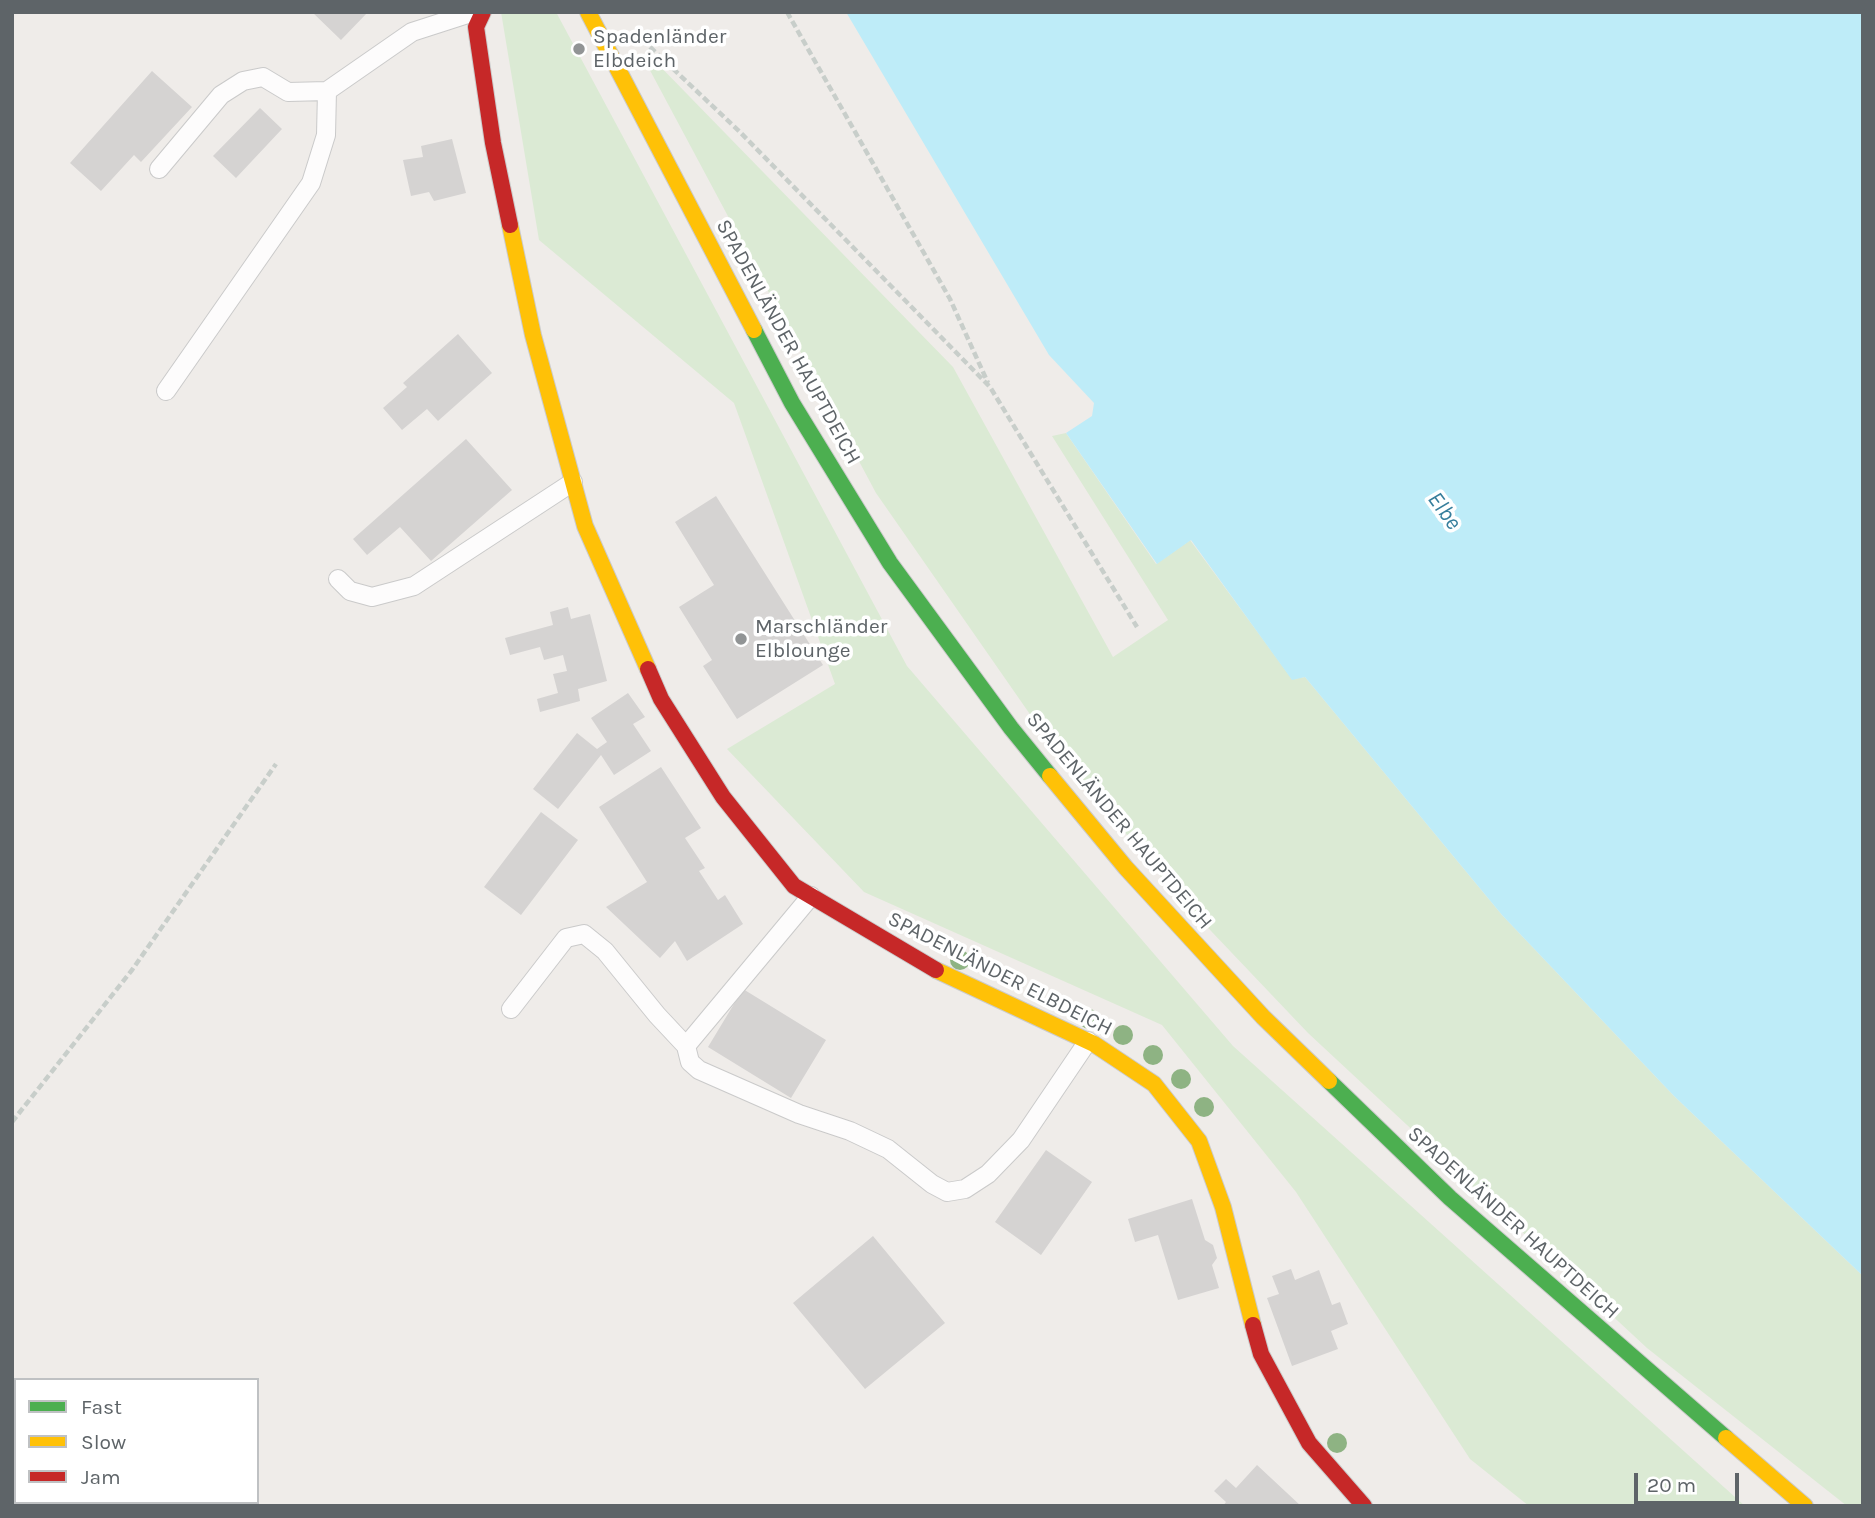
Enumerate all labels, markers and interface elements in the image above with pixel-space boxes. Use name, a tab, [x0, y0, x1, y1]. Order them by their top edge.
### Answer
place label: Spadenländer Elbdeich	[593, 24, 726, 74]
marker: Spadenländer Elbdeich	[571, 41, 587, 57]
street label: SPADENLÄNDER HAUPTDEICH	[710, 215, 866, 469]
water label: Elbe	[1421, 487, 1467, 535]
place label: Marschländer Elblounge	[755, 614, 887, 664]
marker: Marschländer Elblounge	[733, 631, 749, 647]
street label: SPADENLÄNDER HAUPTDEICH	[1021, 707, 1217, 935]
street label: SPADENLÄNDER ELBDEICH	[884, 906, 1116, 1042]
street label: SPADENLÄNDER HAUPTDEICH	[1402, 1121, 1624, 1325]
legend	[14, 1378, 259, 1504]
text: Fast	[81, 1395, 122, 1419]
text: Slow	[81, 1430, 126, 1454]
scale bar	[1637, 1458, 1742, 1502]
text: Jam	[81, 1465, 121, 1489]
text: 20 m	[1647, 1473, 1696, 1497]

